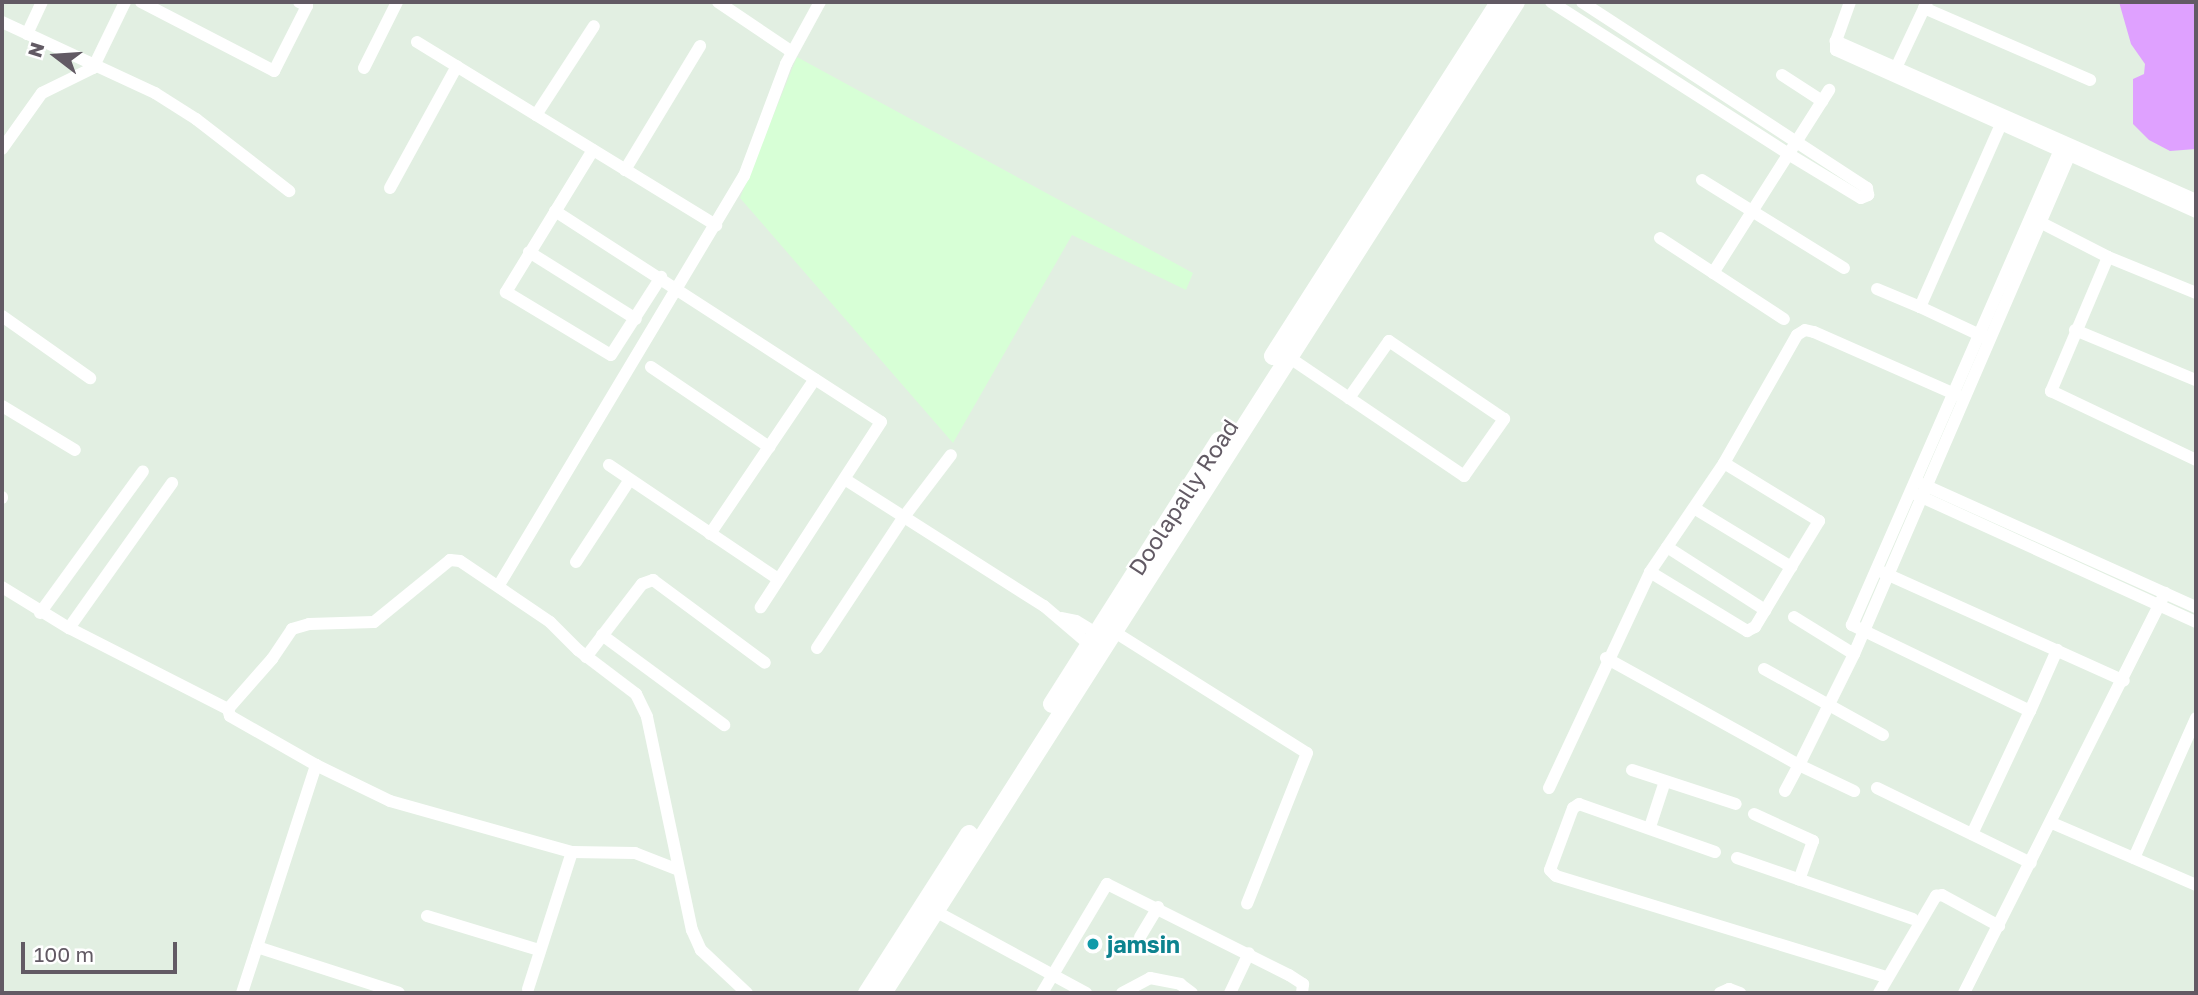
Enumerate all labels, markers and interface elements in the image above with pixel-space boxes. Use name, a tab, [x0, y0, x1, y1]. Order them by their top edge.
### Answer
north arrow	[21, 21, 91, 91]
text: N	[22, 39, 49, 60]
street label: Doolapally Road	[1122, 414, 1244, 580]
scale bar	[24, 928, 180, 972]
place label: jamsin	[1107, 930, 1180, 958]
marker: jamsin	[1085, 936, 1101, 952]
text: 100 m	[34, 941, 94, 967]

